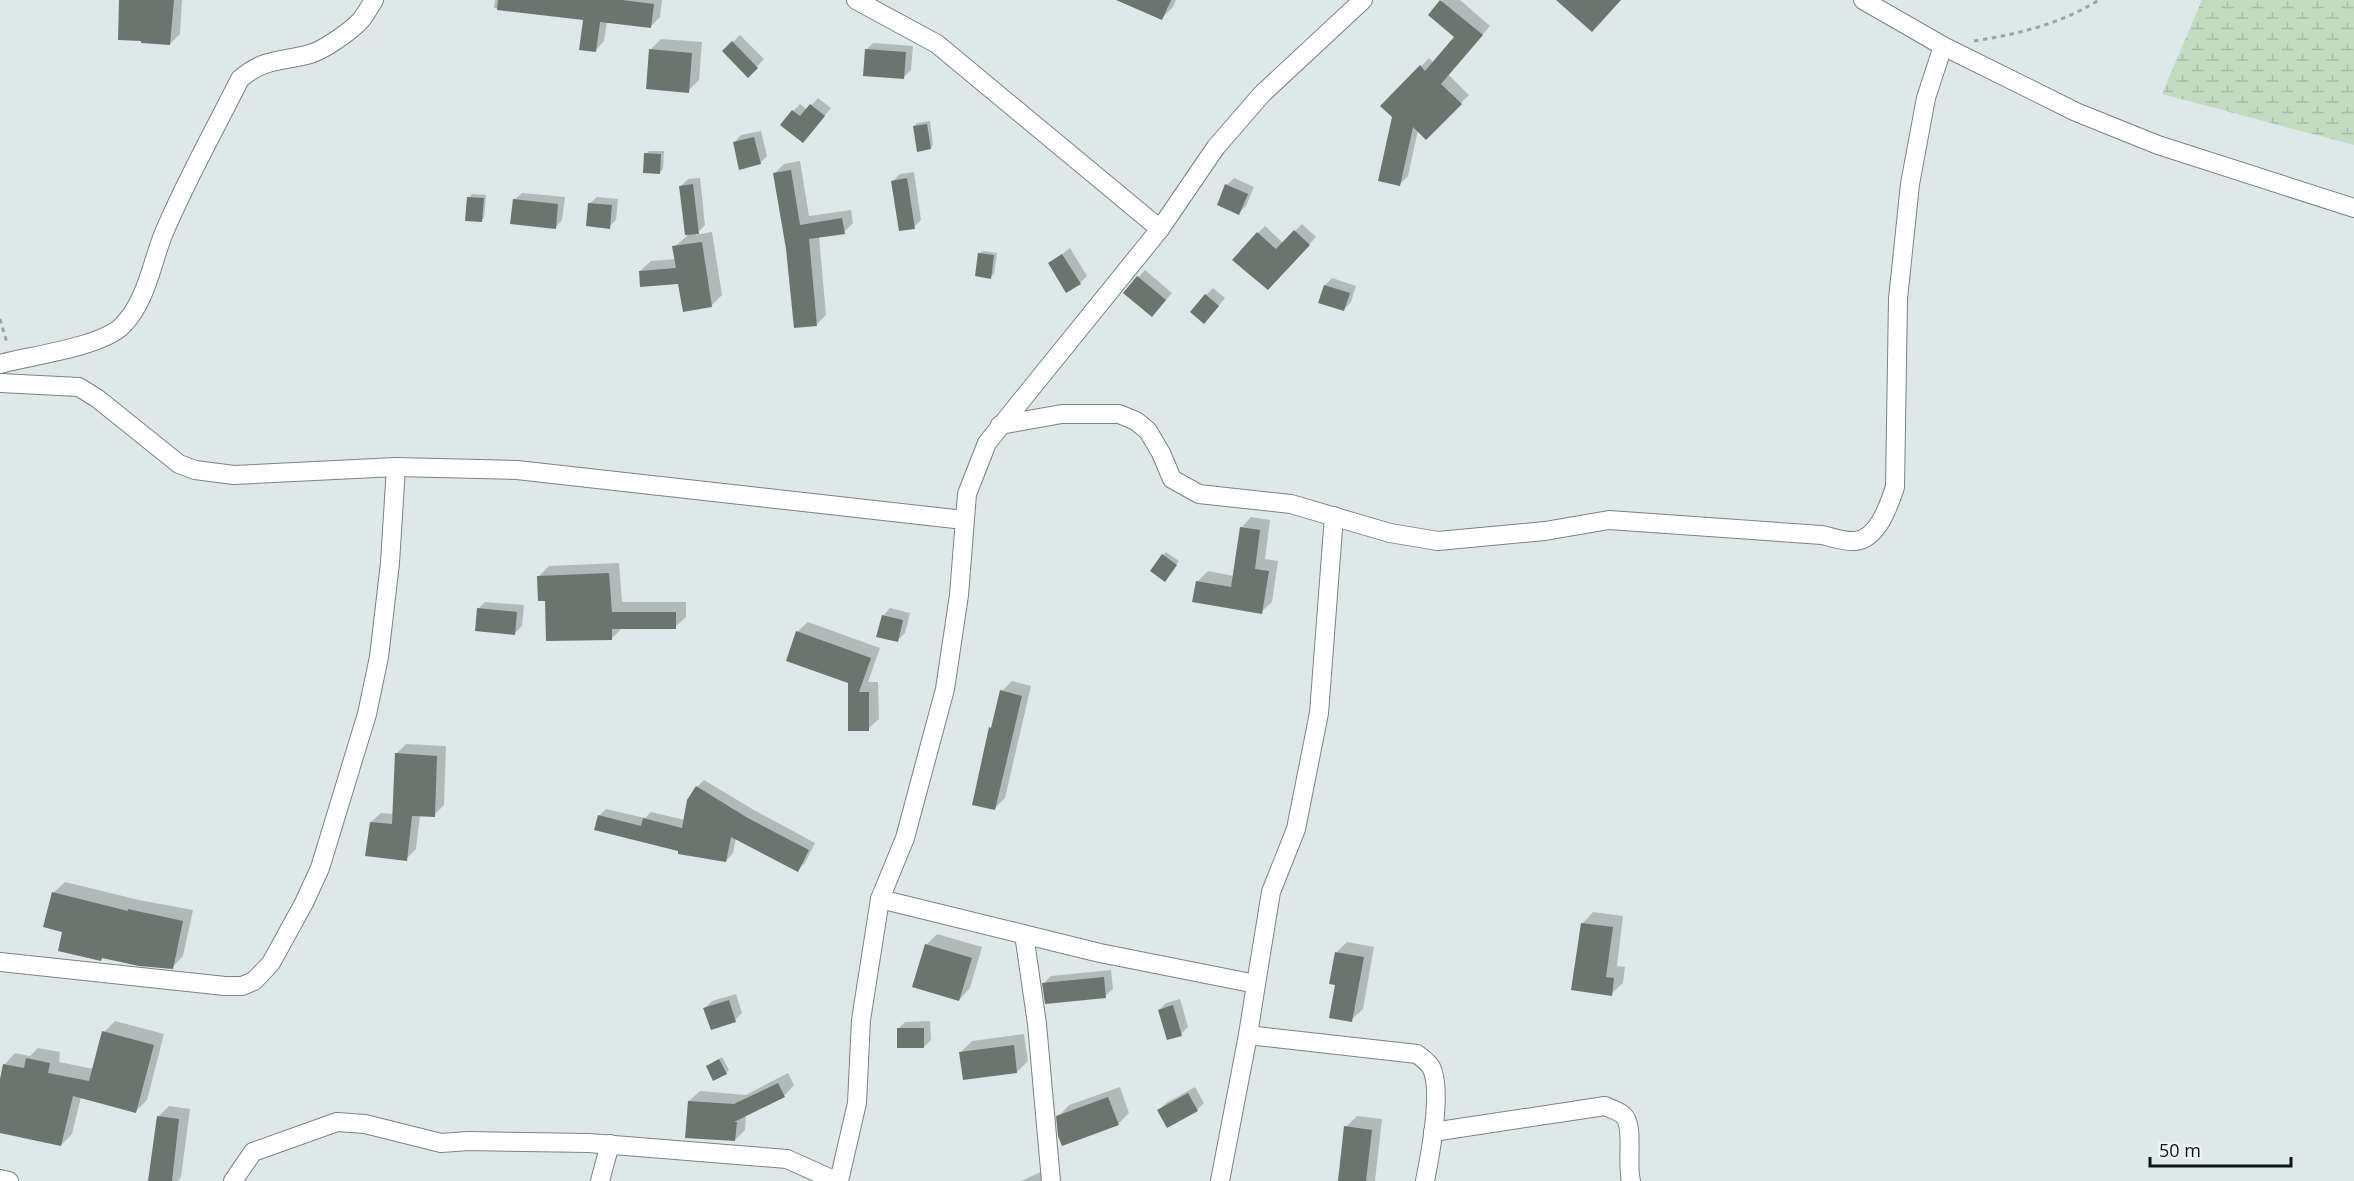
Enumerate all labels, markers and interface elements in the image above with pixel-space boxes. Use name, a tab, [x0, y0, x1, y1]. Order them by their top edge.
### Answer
scale bar	[2150, 1130, 2291, 1168]
text: 50 m	[2159, 1138, 2201, 1162]

